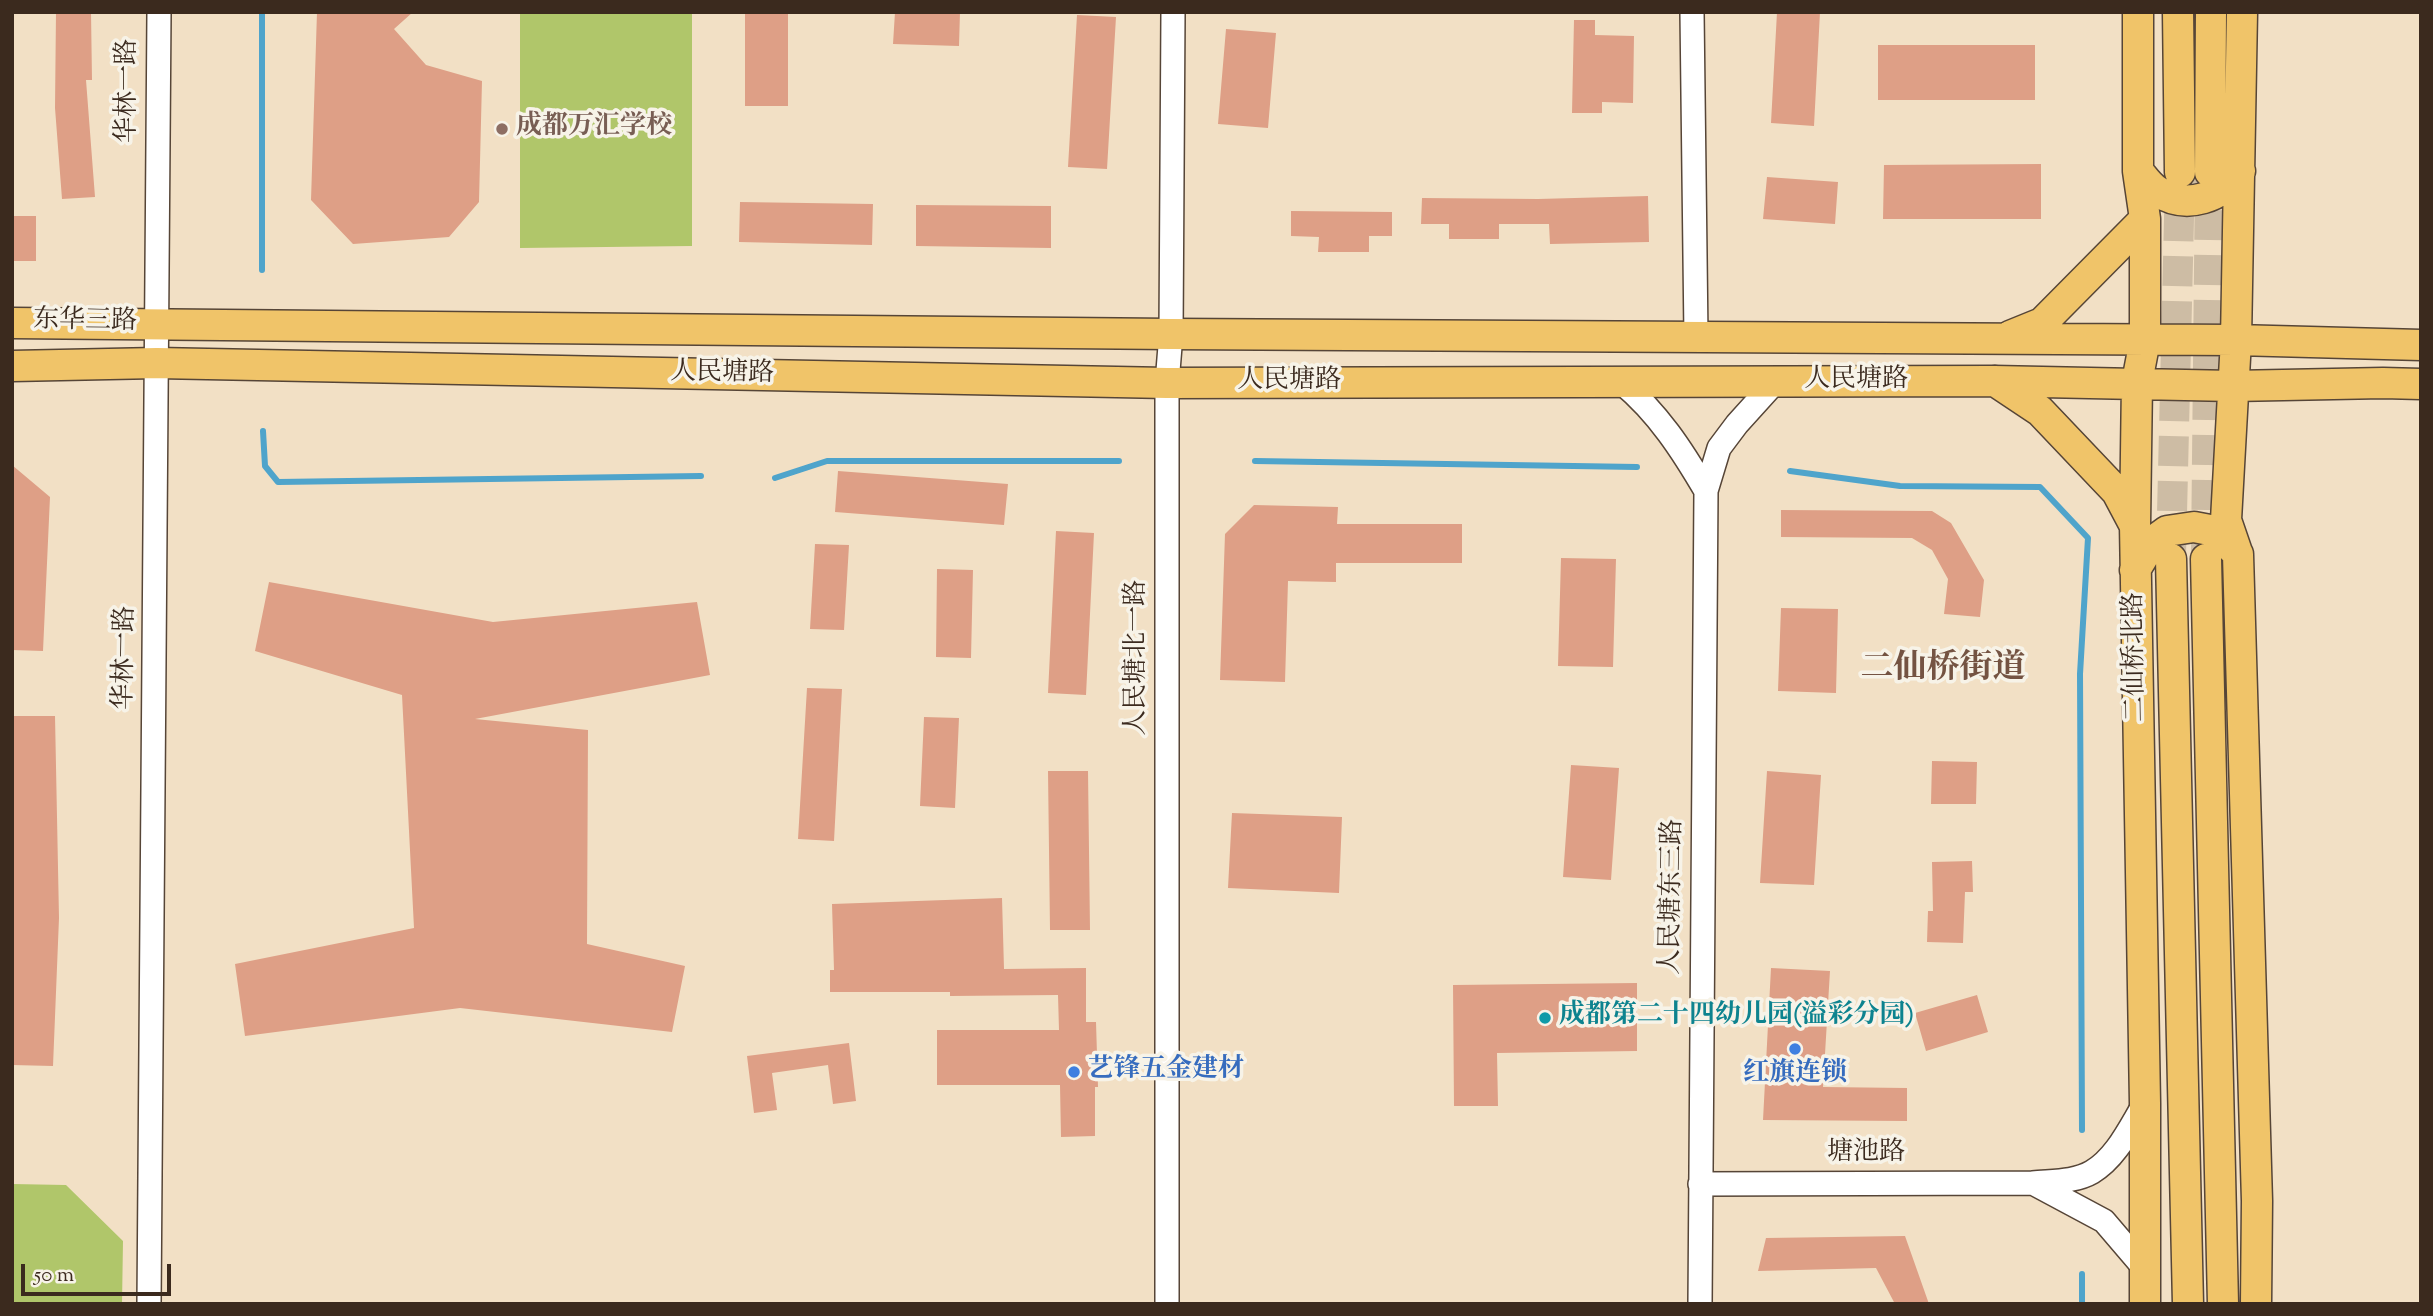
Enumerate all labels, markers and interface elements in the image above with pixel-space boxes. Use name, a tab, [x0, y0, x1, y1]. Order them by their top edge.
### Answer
street label: 华林一路	[114, 39, 146, 143]
place label: 成都万汇学校	[516, 113, 672, 145]
marker: 成都万汇学校	[494, 121, 510, 137]
street label: 东华三路	[33, 306, 137, 340]
street label: 人民塘路	[670, 358, 774, 392]
street label: 人民塘路	[1804, 366, 1908, 398]
street label: 人民塘路	[1237, 367, 1341, 399]
street label: 人民塘北一路	[1123, 580, 1155, 736]
street label: 二仙桥北路	[2120, 592, 2154, 722]
street label: 华林一路	[110, 606, 144, 710]
district label: 二仙桥街道	[1861, 651, 2025, 691]
street label: 人民塘东三路	[1657, 819, 1691, 975]
place label: 成都第二十四幼儿园(溢彩分园)	[1559, 1002, 1914, 1034]
marker: 成都第二十四幼儿园(溢彩分园)	[1537, 1010, 1553, 1026]
marker: 红旗连锁	[1787, 1041, 1803, 1057]
place label: 艺锋五金建材	[1088, 1056, 1244, 1088]
place label: 红旗连锁	[1743, 1060, 1847, 1092]
marker: 艺锋五金建材	[1066, 1064, 1082, 1080]
street label: 塘池路	[1827, 1139, 1905, 1171]
scale bar	[24, 1250, 175, 1294]
text: 50 m	[34, 1261, 74, 1291]

